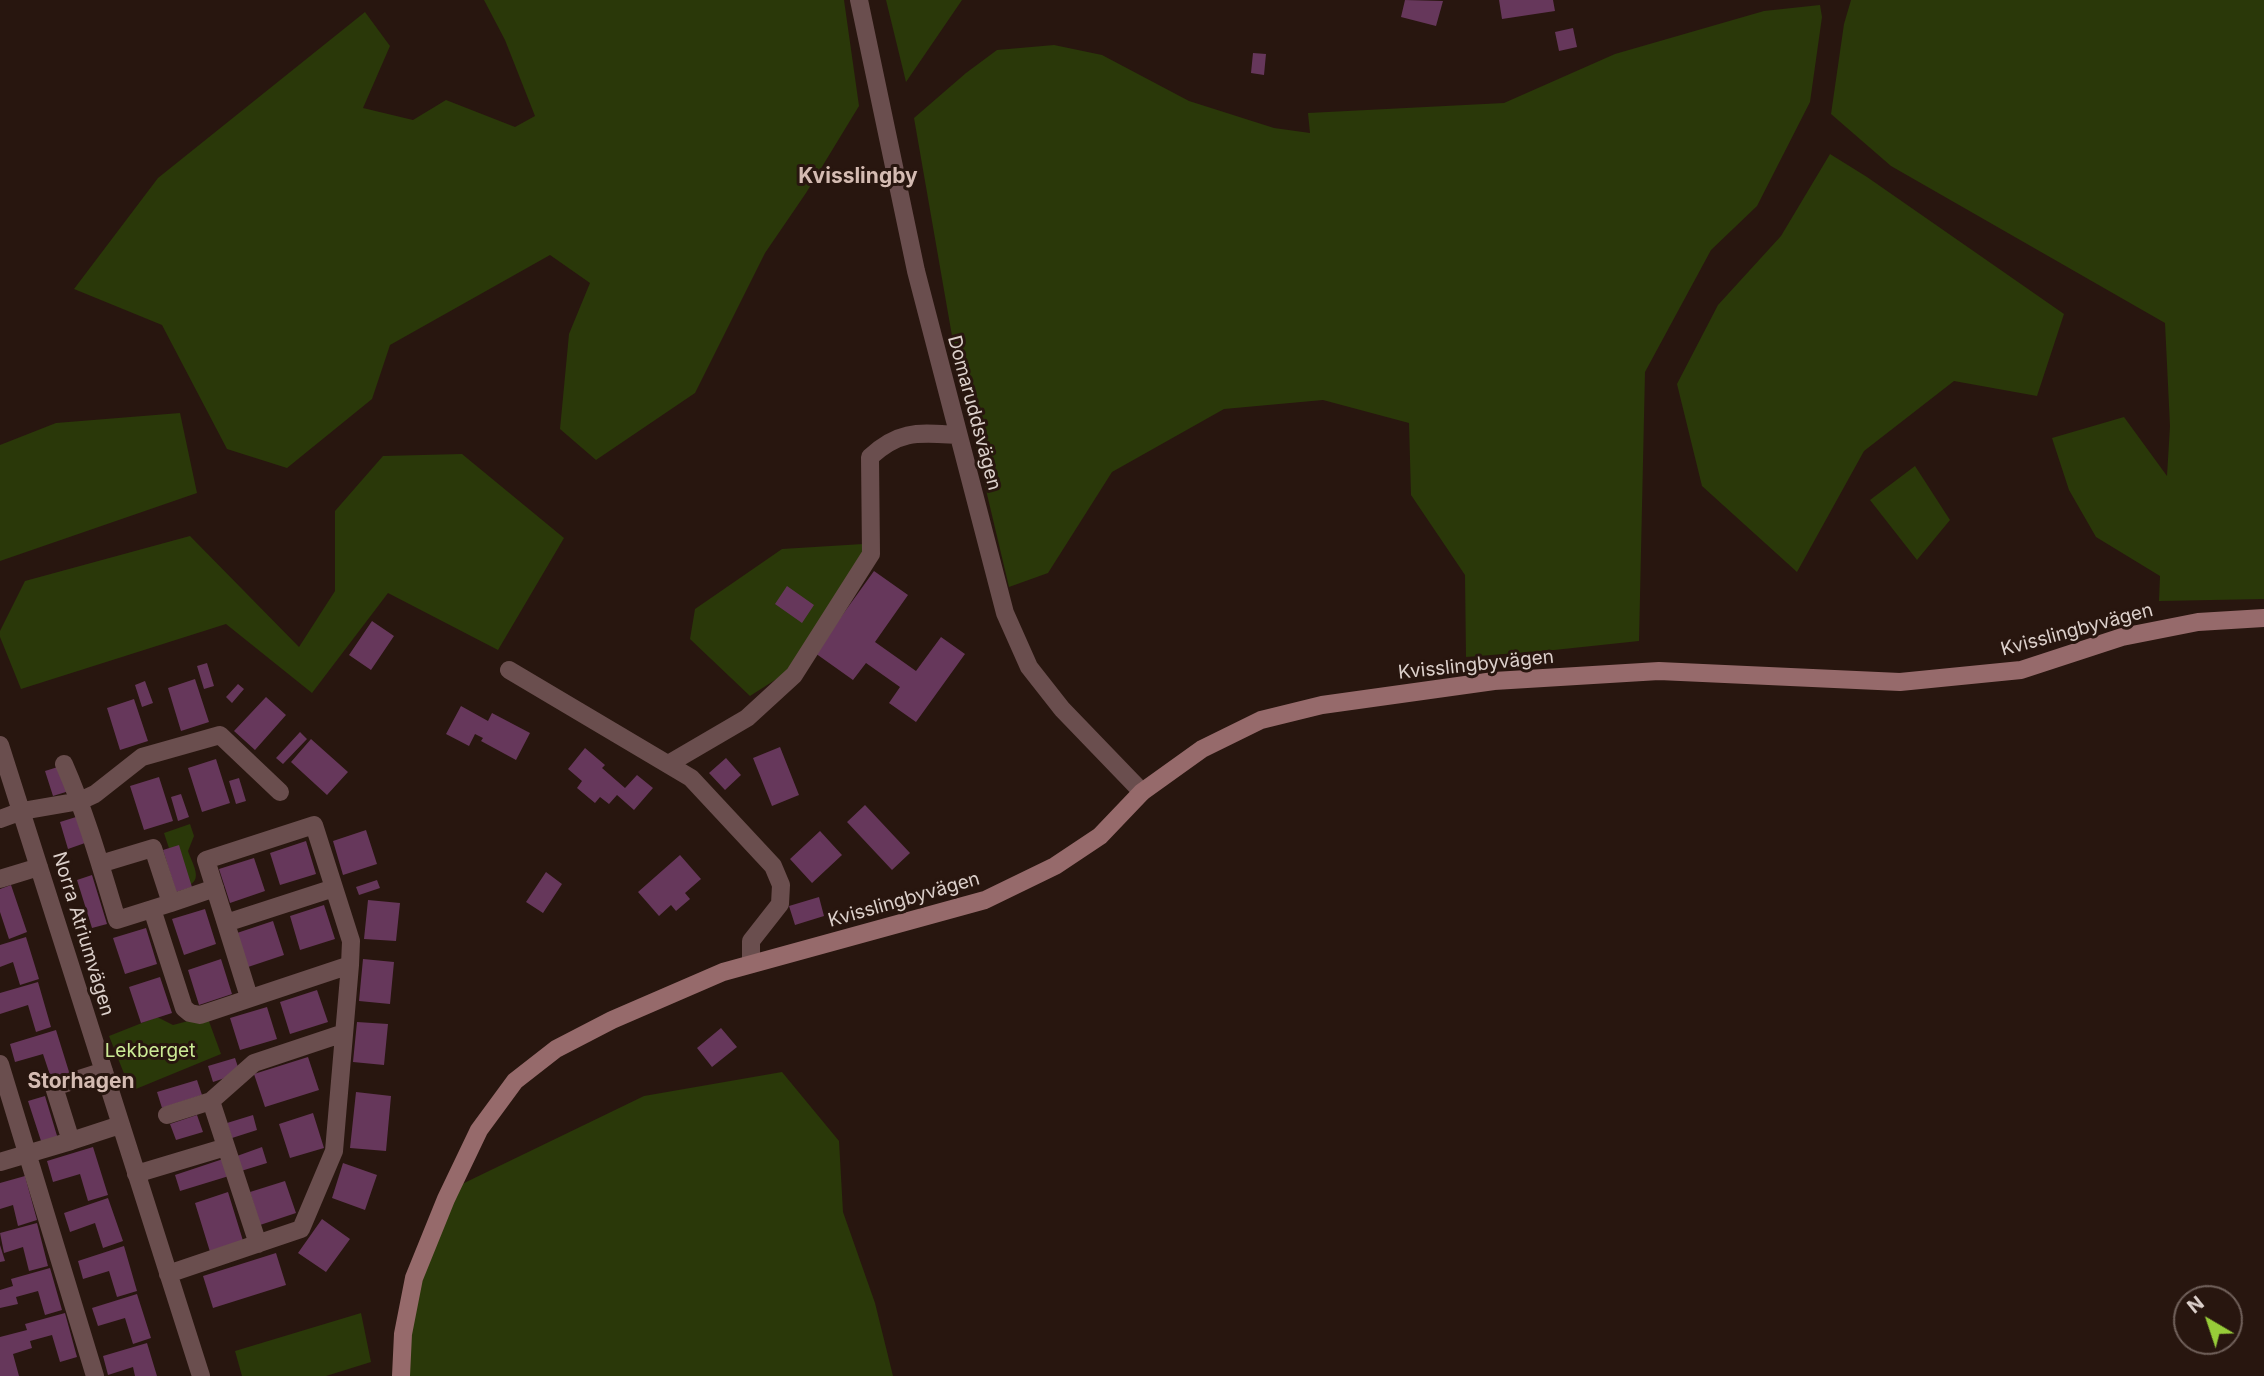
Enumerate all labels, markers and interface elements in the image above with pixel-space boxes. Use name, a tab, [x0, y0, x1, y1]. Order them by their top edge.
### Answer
district label: Kvisslingby	[798, 164, 918, 190]
street label: Domaruddsvägen	[942, 333, 1006, 493]
street label: Kvisslingbyvägen	[1998, 599, 2156, 661]
street label: Kvisslingbyvägen	[1397, 645, 1555, 685]
street label: Norra Atriumvägen	[47, 849, 119, 1019]
street label: Kvisslingbyvägen	[826, 867, 982, 933]
park label: Lekberget	[105, 1040, 195, 1062]
district label: Storhagen	[27, 1069, 135, 1095]
north arrow	[2173, 1285, 2243, 1355]
text: N	[2183, 1291, 2209, 1318]

